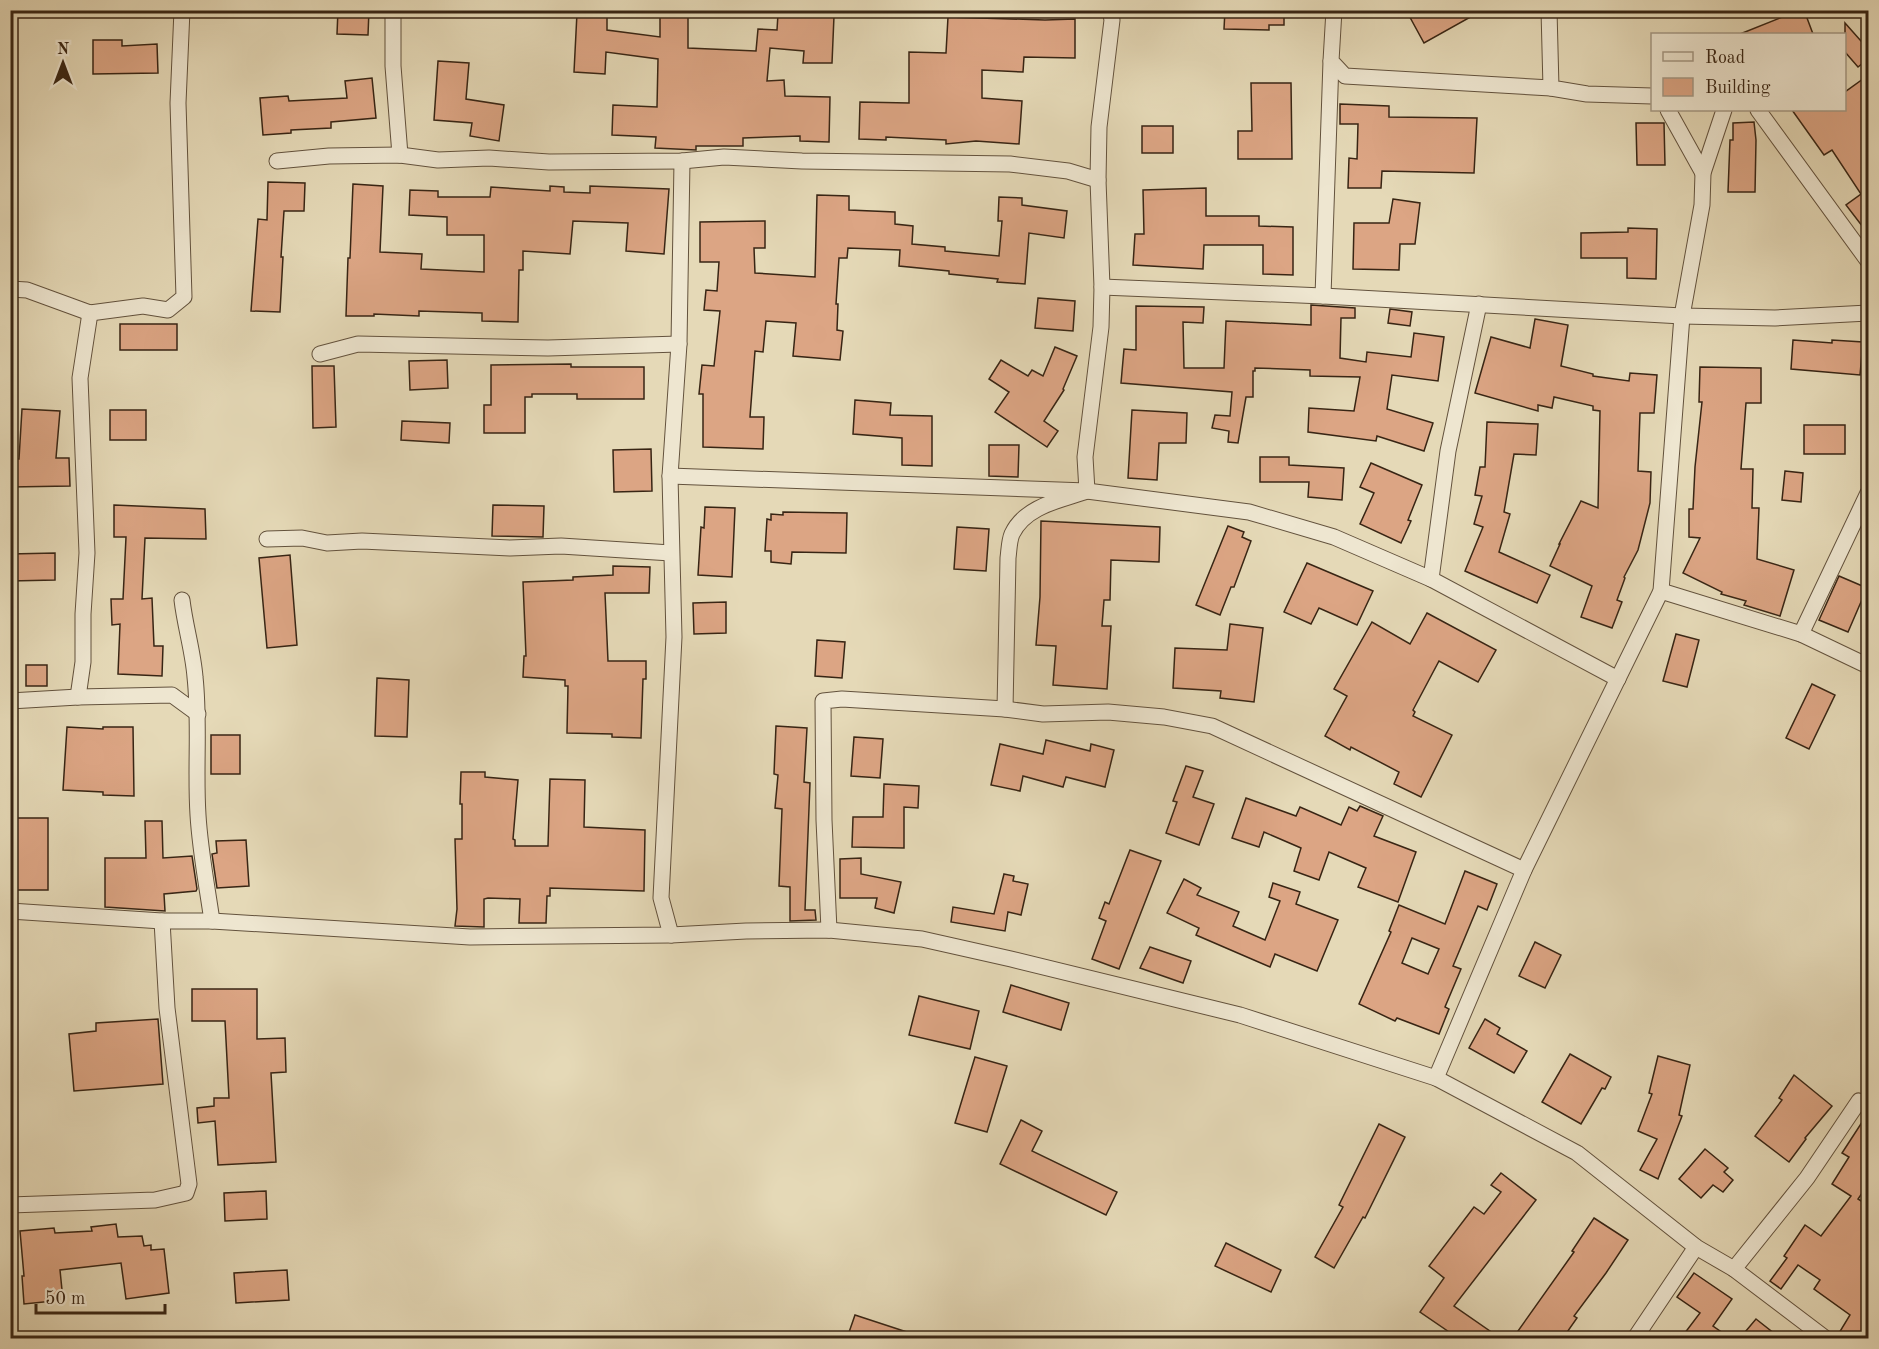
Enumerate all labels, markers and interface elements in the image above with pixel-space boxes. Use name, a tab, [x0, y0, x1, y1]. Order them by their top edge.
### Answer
north arrow	[33, 33, 93, 93]
legend	[1651, 33, 1846, 111]
text: N	[57, 42, 70, 58]
text: Road	[1705, 49, 1745, 67]
text: Building	[1705, 79, 1771, 97]
scale bar	[36, 1277, 165, 1315]
text: 50 m	[45, 1290, 85, 1308]

